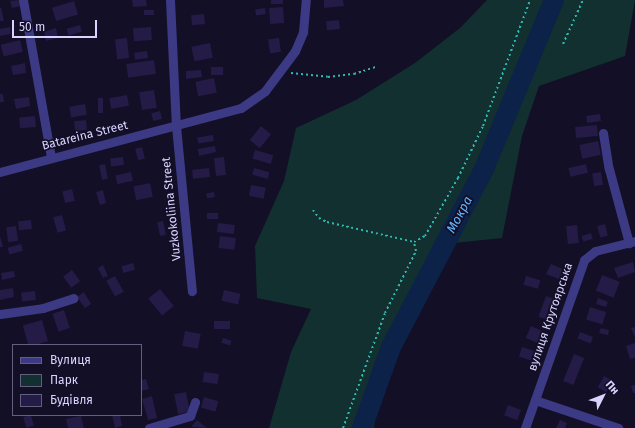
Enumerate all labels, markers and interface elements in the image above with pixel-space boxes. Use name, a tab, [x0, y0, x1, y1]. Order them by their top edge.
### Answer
scale bar	[14, 12, 99, 38]
text: 50 m	[19, 20, 45, 34]
street label: Batareina Street	[41, 118, 129, 154]
street label: Vuzkokoliina Street	[159, 156, 185, 262]
water label: Мокра	[444, 194, 476, 236]
street label: вулиця Крутоярська	[526, 261, 576, 373]
legend	[12, 344, 142, 416]
text: Вулиця	[50, 353, 91, 367]
text: Парк	[50, 373, 78, 387]
north arrow	[583, 376, 623, 416]
text: Пн	[603, 378, 622, 397]
text: Будівля	[50, 393, 93, 407]

